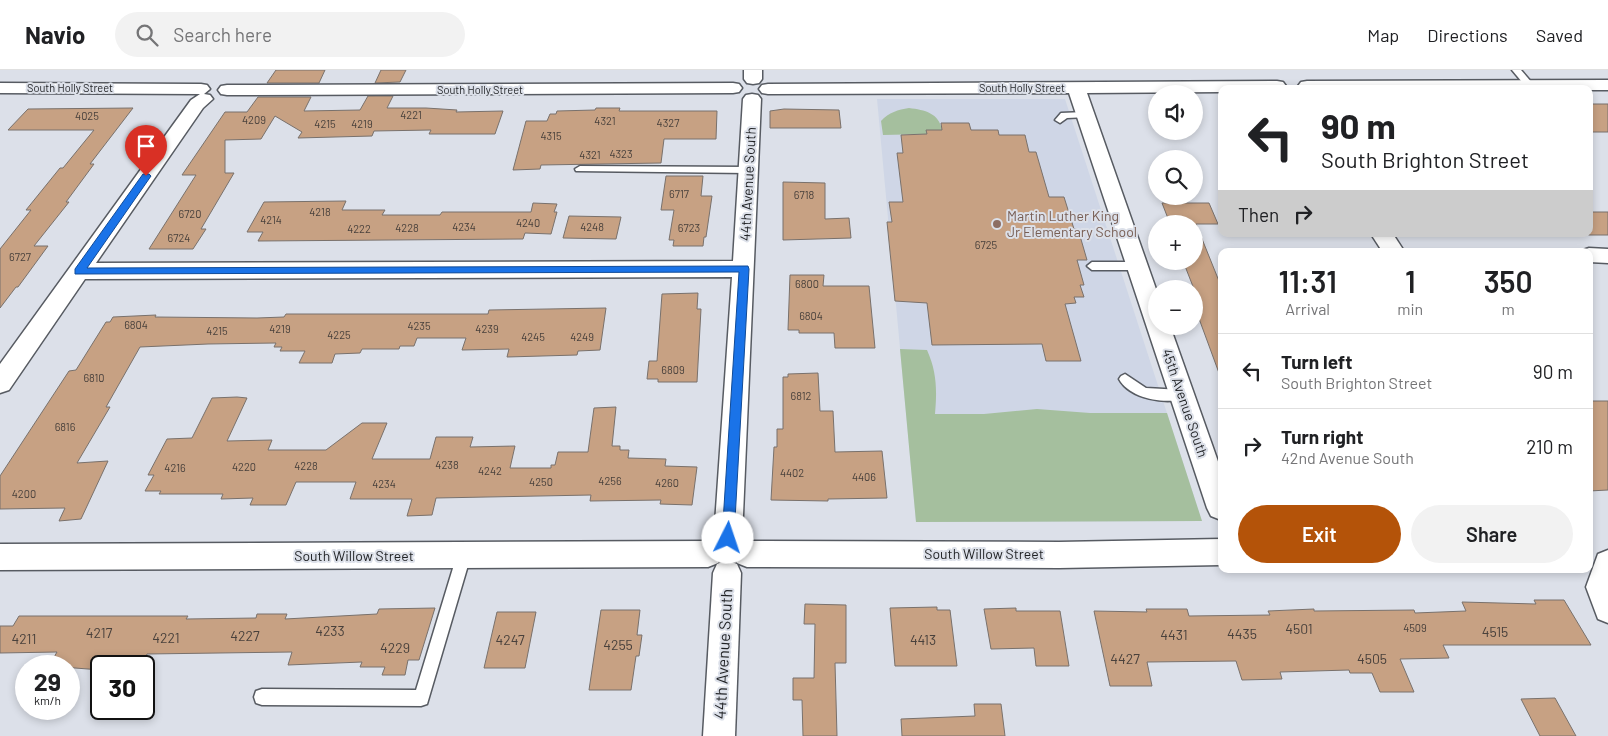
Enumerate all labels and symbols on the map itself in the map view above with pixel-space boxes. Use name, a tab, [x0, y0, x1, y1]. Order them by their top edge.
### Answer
street label: South Holly Street	[27, 81, 113, 94]
street label: South Holly Street	[979, 81, 1065, 94]
street label: South Holly Street	[437, 83, 523, 96]
house number: 4221	[400, 108, 422, 121]
house number: 4025	[75, 109, 99, 122]
house number: 4209	[242, 113, 266, 126]
house number: 4321	[594, 114, 616, 127]
house number: 4327	[657, 116, 679, 129]
house number: 4215	[314, 117, 336, 130]
house number: 4219	[351, 117, 373, 130]
pin	[125, 125, 167, 176]
street label: 44th Avenue South	[736, 127, 759, 241]
house number: 4315	[540, 129, 562, 142]
house number: 4323	[609, 147, 633, 160]
house number: 4321	[579, 148, 601, 161]
house number: 6717	[669, 187, 689, 200]
house number: 6718	[794, 188, 815, 201]
house number: 4218	[309, 205, 331, 218]
house number: 6720	[179, 207, 201, 220]
place label: Martin Luther King Jr Elementary School	[1007, 207, 1137, 240]
house number: 4214	[260, 213, 282, 226]
house number: 4240	[516, 216, 540, 229]
marker: Martin Luther King Jr Elementary School	[991, 218, 1003, 230]
house number: 4234	[452, 220, 476, 233]
house number: 4248	[580, 220, 604, 233]
house number: 4228	[395, 221, 419, 234]
house number: 6723	[678, 221, 700, 234]
house number: 4222	[347, 222, 371, 235]
house number: 6724	[168, 231, 190, 244]
house number: 6725	[975, 238, 998, 251]
house number: 6727	[9, 250, 31, 263]
house number: 6800	[795, 277, 819, 290]
house number: 6804	[799, 309, 823, 322]
house number: 6804	[124, 318, 148, 331]
house number: 4235	[407, 319, 431, 332]
house number: 4219	[269, 322, 291, 335]
house number: 4239	[475, 322, 499, 335]
house number: 4215	[206, 324, 228, 337]
house number: 4225	[327, 328, 351, 341]
house number: 4245	[521, 330, 545, 343]
house number: 4249	[570, 330, 594, 343]
street label: 45th Avenue South	[1159, 346, 1212, 459]
house number: 6809	[661, 363, 685, 376]
house number: 6810	[83, 371, 105, 384]
house number: 6812	[791, 389, 812, 402]
house number: 6816	[55, 420, 76, 433]
house number: 4238	[435, 458, 459, 471]
house number: 4228	[294, 459, 318, 472]
house number: 4220	[232, 460, 256, 473]
house number: 4216	[164, 461, 186, 474]
house number: 4242	[478, 464, 502, 477]
house number: 4402	[780, 466, 804, 479]
house number: 4406	[852, 470, 876, 483]
house number: 4256	[598, 474, 622, 487]
house number: 4250	[529, 475, 553, 488]
house number: 4260	[655, 476, 679, 489]
house number: 4234	[372, 477, 396, 490]
house number: 4200	[12, 487, 36, 500]
position arrow	[701, 511, 753, 563]
street label: South Willow Street	[924, 545, 1044, 562]
street label: South Willow Street	[294, 547, 414, 564]
street label: 44th Avenue South	[710, 588, 735, 720]
house number: 4501	[1285, 620, 1313, 637]
house number: 4509	[1403, 621, 1427, 634]
house number: 4233	[315, 622, 345, 639]
house number: 4515	[1482, 623, 1508, 640]
house number: 4217	[86, 624, 113, 641]
house number: 4435	[1227, 625, 1257, 642]
house number: 4431	[1160, 626, 1188, 643]
house number: 4227	[230, 627, 260, 644]
house number: 4221	[152, 629, 180, 646]
house number: 4211	[12, 630, 36, 647]
house number: 4247	[495, 631, 525, 648]
house number: 4413	[910, 631, 936, 648]
house number: 4255	[603, 636, 633, 653]
house number: 4229	[380, 639, 410, 656]
house number: 4427	[1110, 650, 1140, 667]
house number: 4505	[1357, 650, 1387, 667]
speed limit sign: 30	[90, 655, 155, 720]

